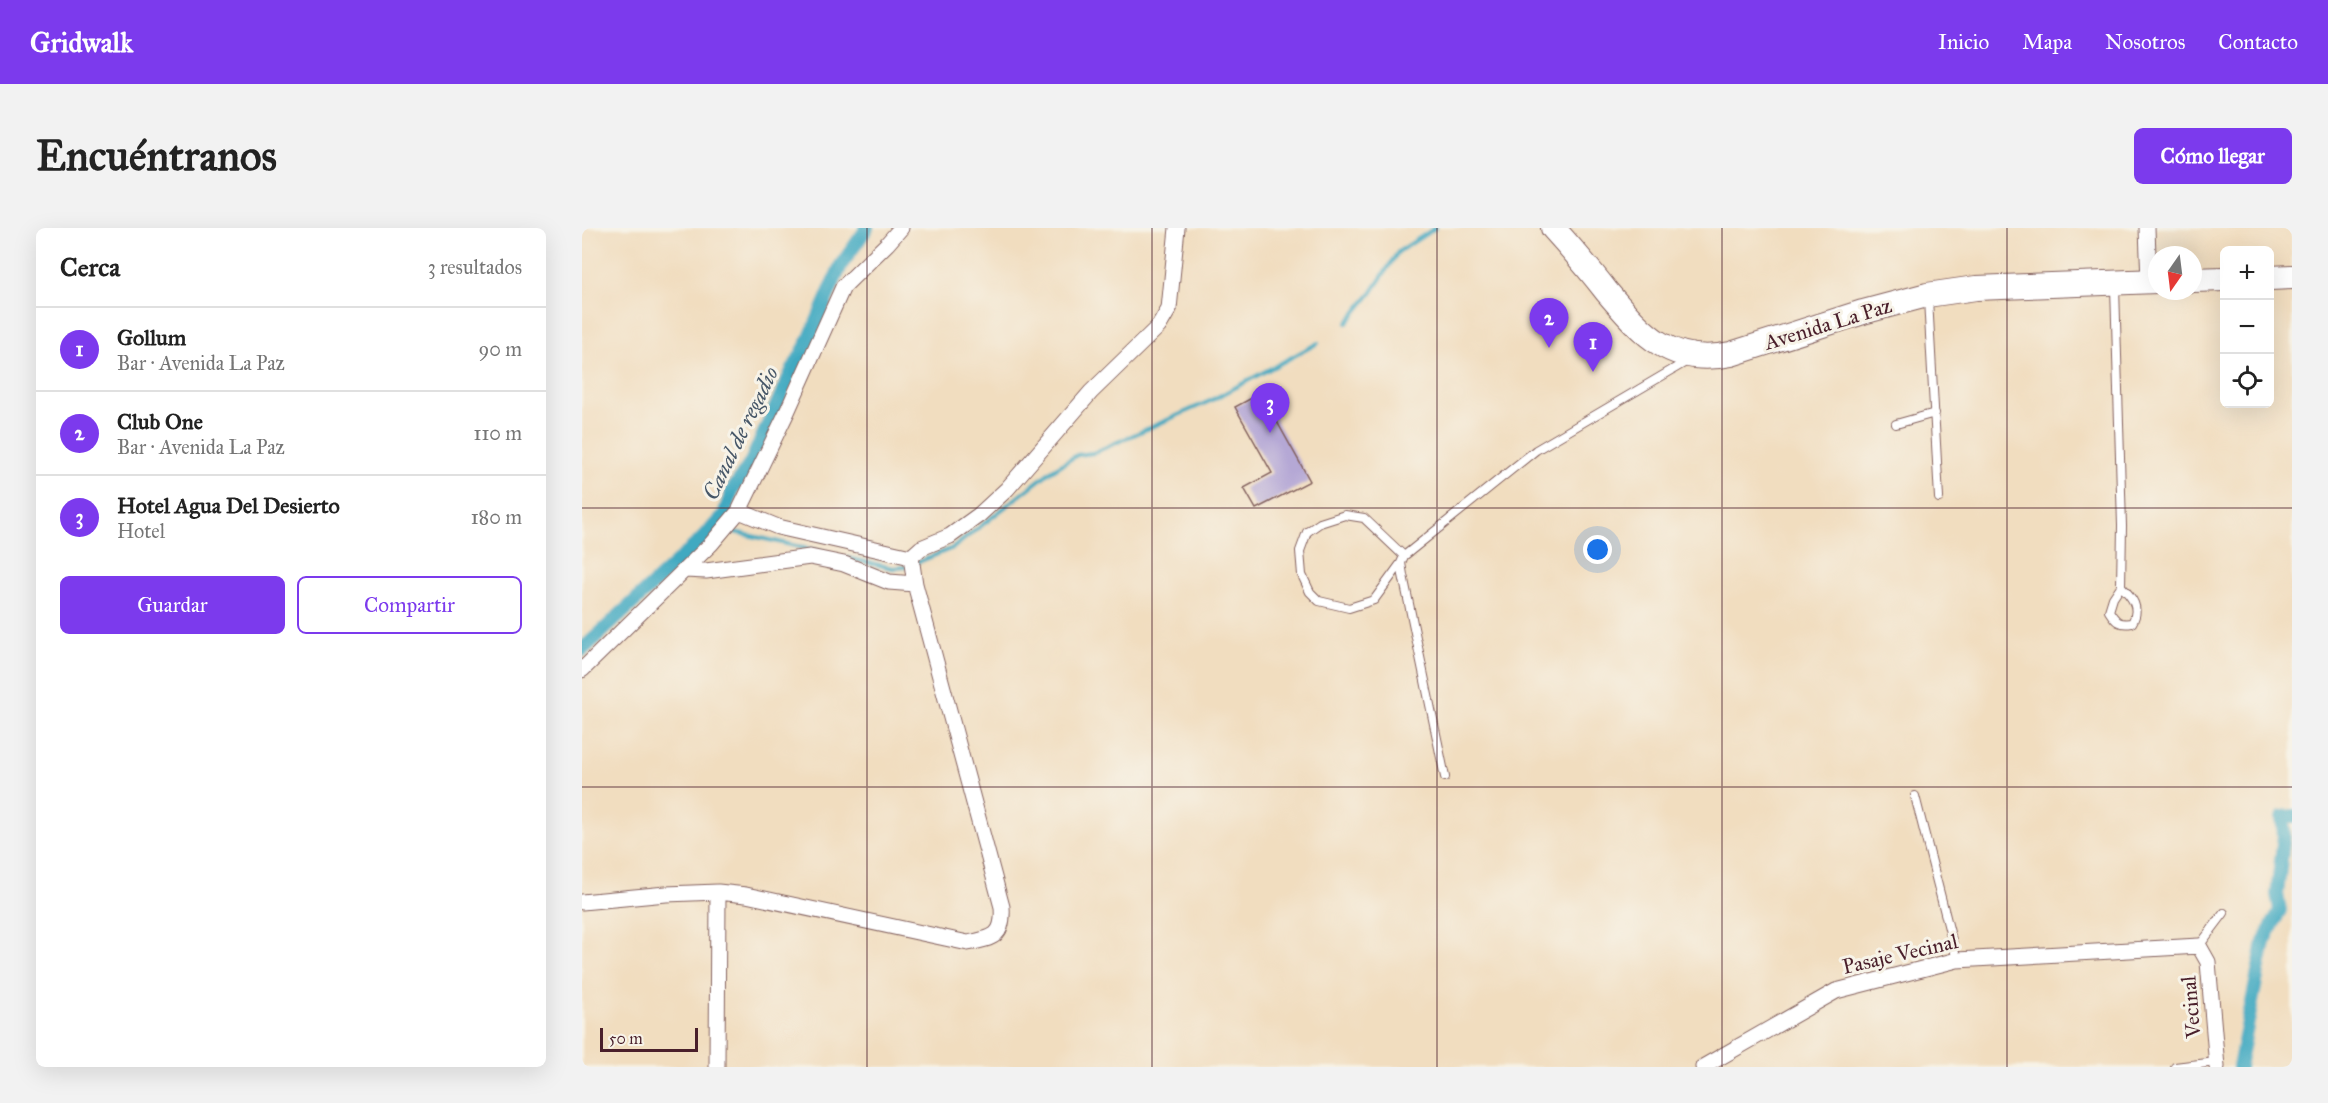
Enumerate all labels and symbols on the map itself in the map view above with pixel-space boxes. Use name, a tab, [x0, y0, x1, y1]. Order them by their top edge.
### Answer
north arrow	[2148, 246, 2202, 300]
street label: Avenida La Paz	[1760, 292, 1895, 356]
pin: 2	[1530, 298, 1568, 348]
pin: 1	[1574, 322, 1612, 372]
water label: Canal de regadio	[697, 362, 784, 504]
pin: 3	[1250, 384, 1290, 433]
your location	[1583, 535, 1612, 564]
street label: Pasaje Vecinal	[1840, 928, 1961, 980]
street label: Vecinal	[2175, 974, 2207, 1040]
scale bar	[600, 1025, 698, 1052]

